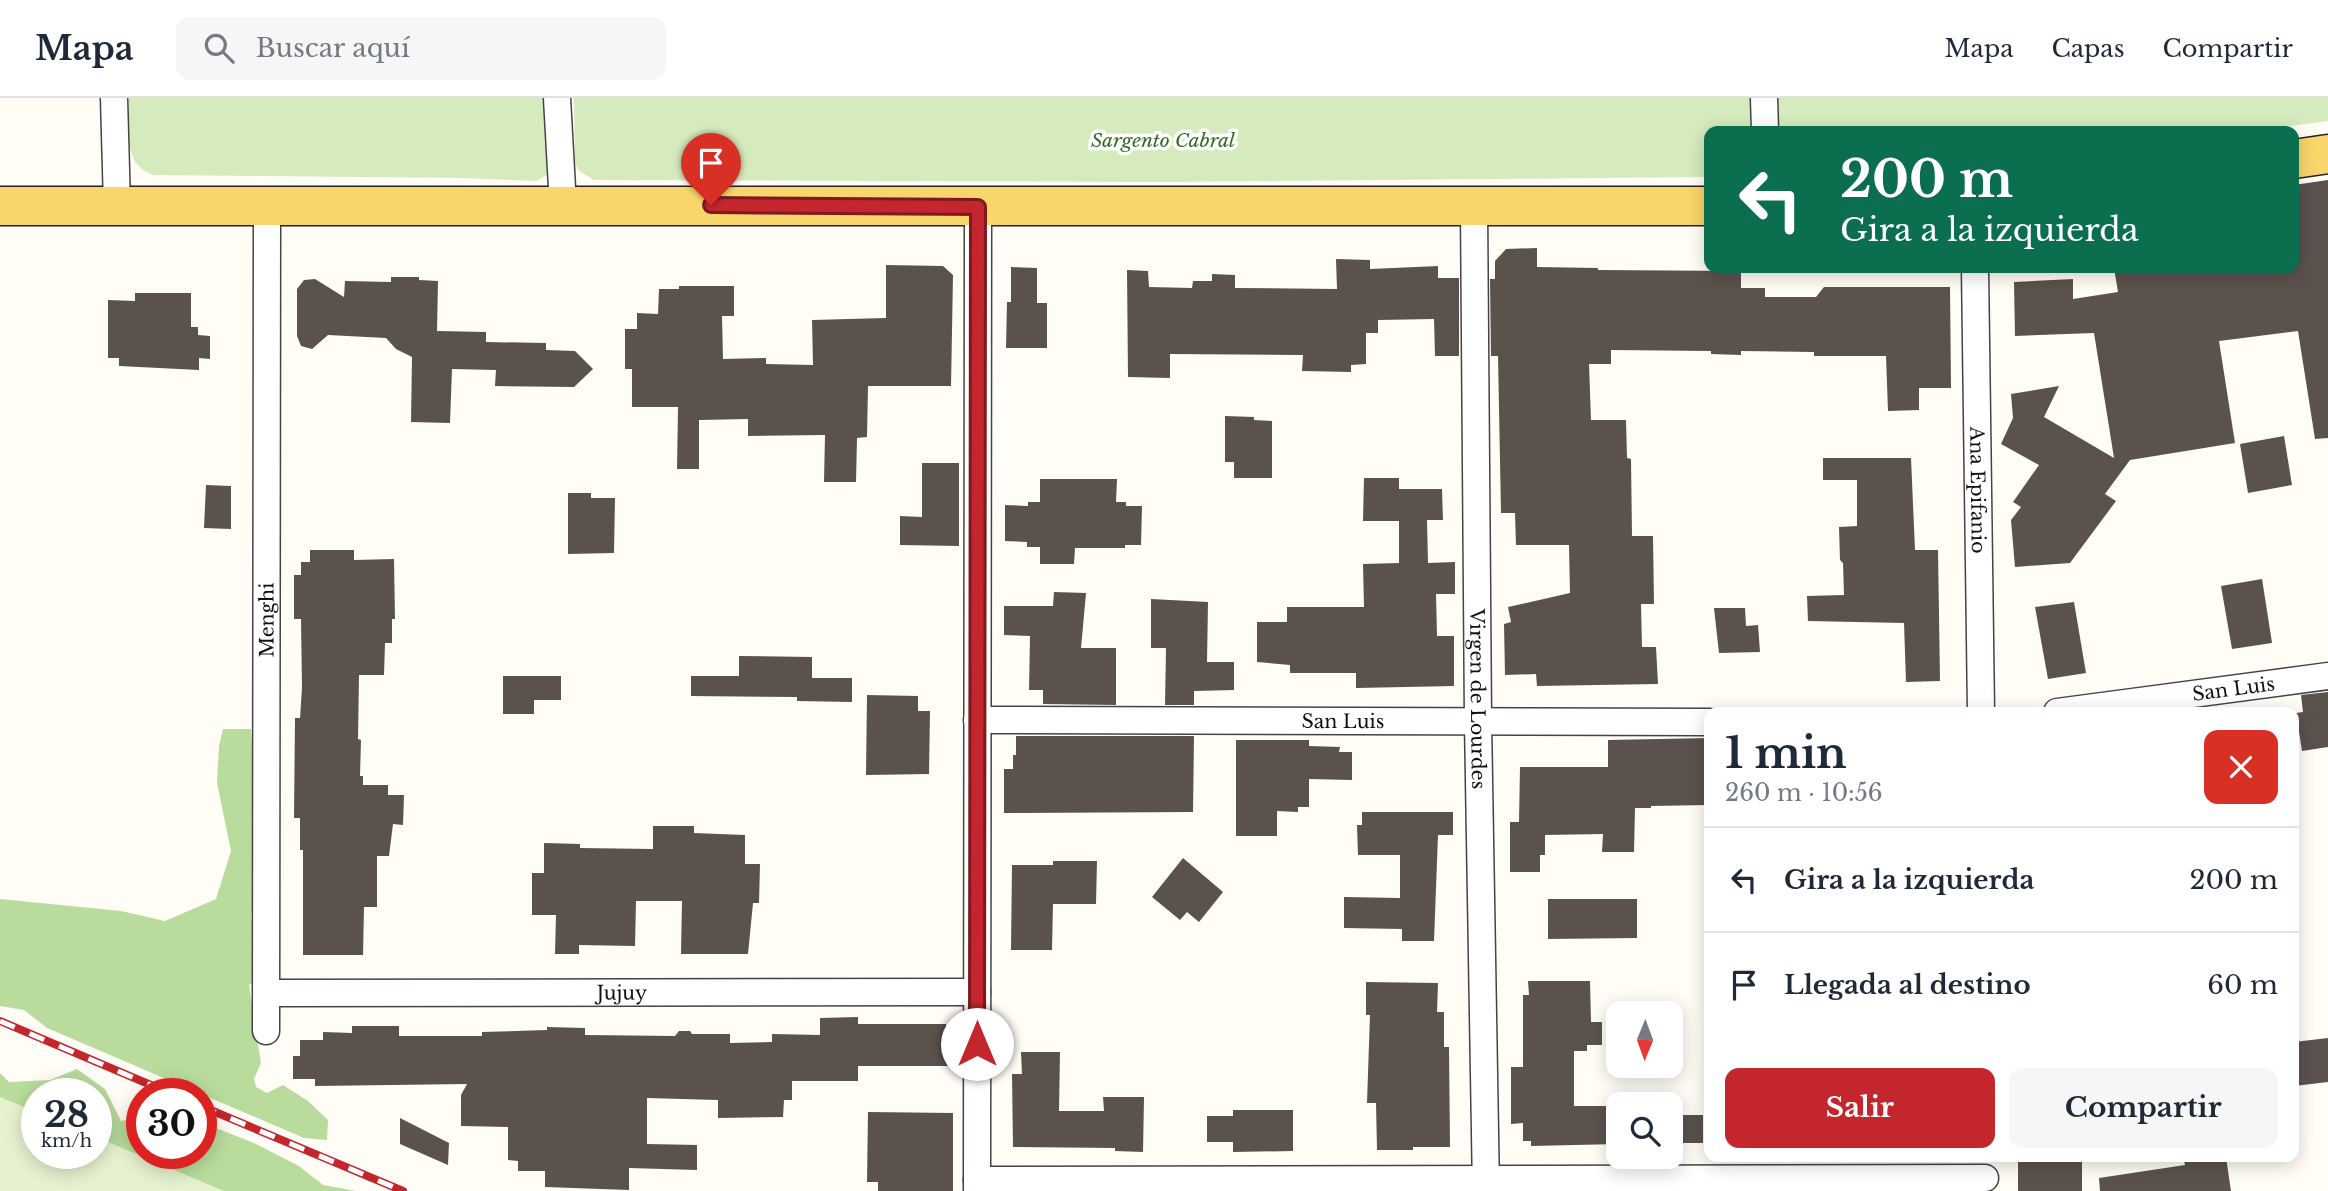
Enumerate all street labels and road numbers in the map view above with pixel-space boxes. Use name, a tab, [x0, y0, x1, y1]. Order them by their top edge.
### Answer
street label: Ana Epifanio	[1966, 425, 1990, 554]
street label: Menghi	[255, 582, 278, 658]
street label: Virgen de Lourdes	[1466, 608, 1491, 789]
street label: San Luis	[2191, 672, 2276, 705]
street label: San Luis	[1301, 709, 1385, 733]
street label: Jujuy	[594, 981, 647, 1004]

